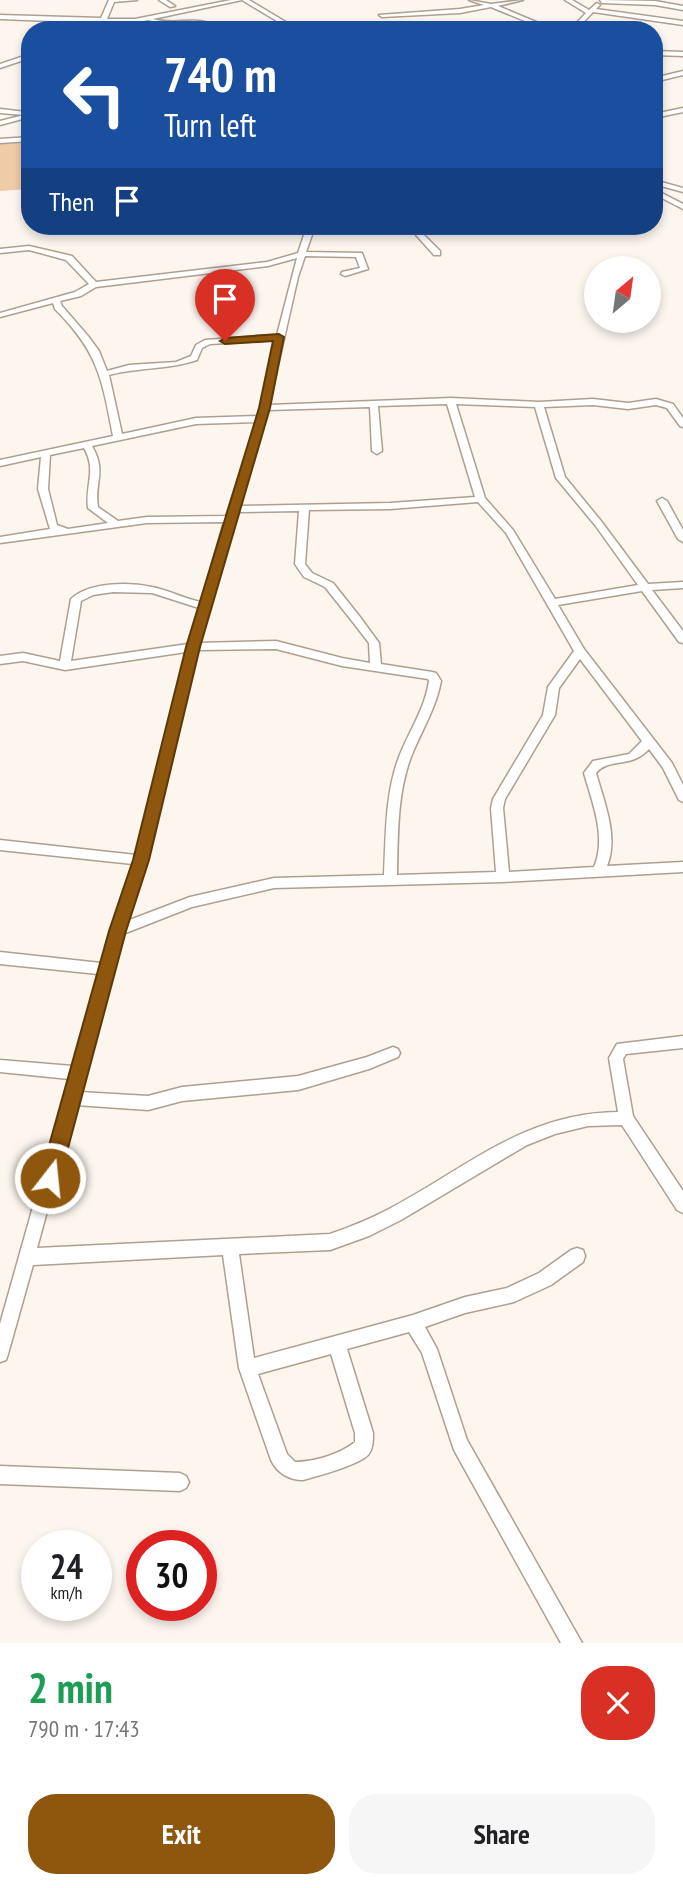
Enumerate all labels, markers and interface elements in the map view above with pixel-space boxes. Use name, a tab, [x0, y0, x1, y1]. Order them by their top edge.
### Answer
text: 740 m	[164, 42, 277, 106]
icon: left	[49, 49, 140, 140]
text: Turn left	[164, 104, 256, 146]
icon: arrive	[108, 182, 146, 220]
text: Then	[49, 185, 94, 218]
north arrow	[584, 256, 662, 332]
map controls	[584, 256, 661, 333]
pin	[195, 269, 255, 341]
icon: arrive	[206, 280, 244, 318]
position arrow	[13, 1141, 87, 1215]
speed limit sign: 30	[126, 1530, 217, 1621]
text: 24	[50, 1543, 83, 1589]
text: km/h	[51, 1581, 82, 1604]
text: 2 min	[28, 1660, 113, 1715]
button: close	[581, 1666, 655, 1740]
text: 790 m · 17:43	[28, 1714, 140, 1743]
button: Exit	[28, 1794, 335, 1874]
button: Share	[349, 1794, 655, 1874]

